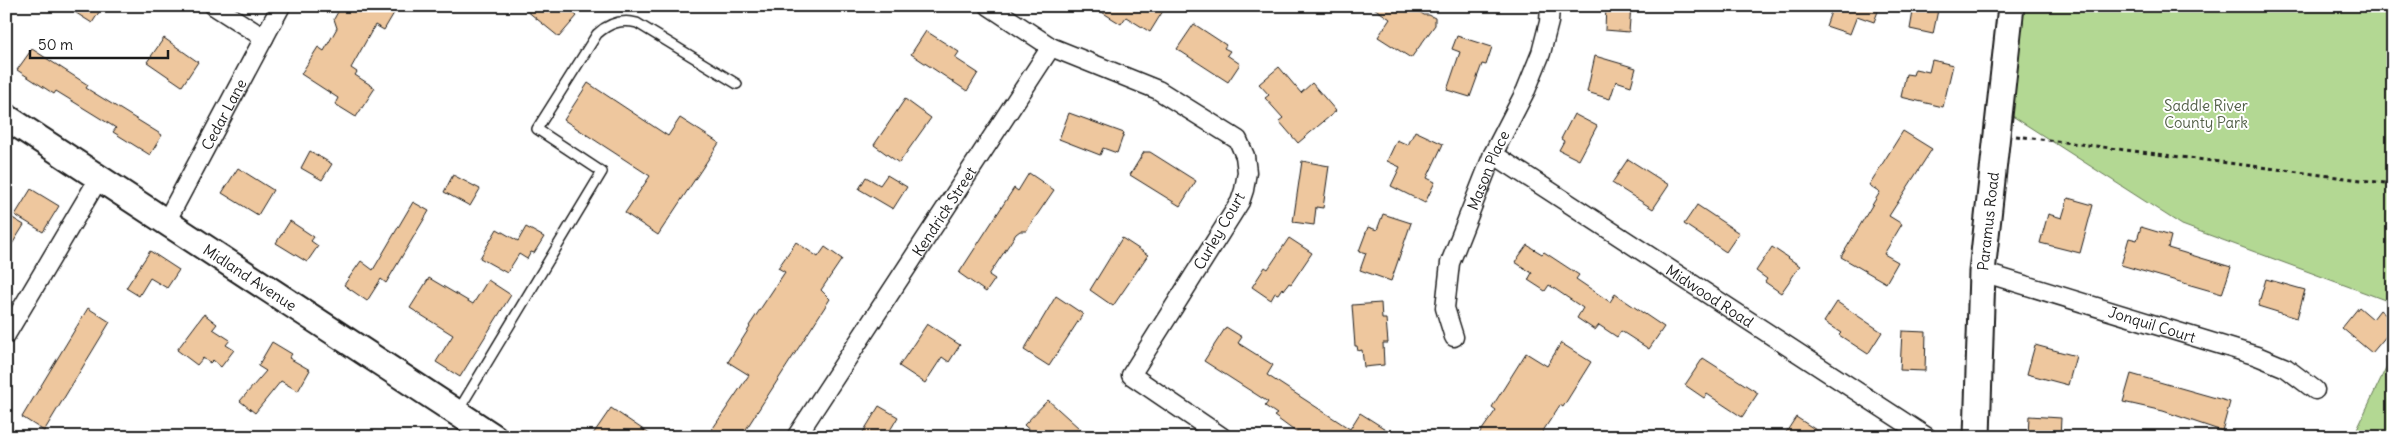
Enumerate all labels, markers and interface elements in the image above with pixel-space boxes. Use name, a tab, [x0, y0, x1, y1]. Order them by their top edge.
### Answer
scale bar	[30, 28, 168, 60]
text: 50 m	[38, 35, 73, 54]
street label: Cedar Lane	[197, 75, 250, 153]
park label: Saddle River County Park	[2164, 96, 2248, 132]
street label: Mason Place	[1462, 127, 1513, 212]
street label: Kendrick Street	[908, 163, 980, 259]
street label: Paramus Road	[1973, 171, 2002, 272]
street label: Curley Court	[1189, 189, 1249, 273]
street label: Midland Avenue	[200, 240, 300, 315]
street label: Midwood Road	[1663, 260, 1757, 331]
street label: Jonquil Court	[2106, 302, 2198, 346]

